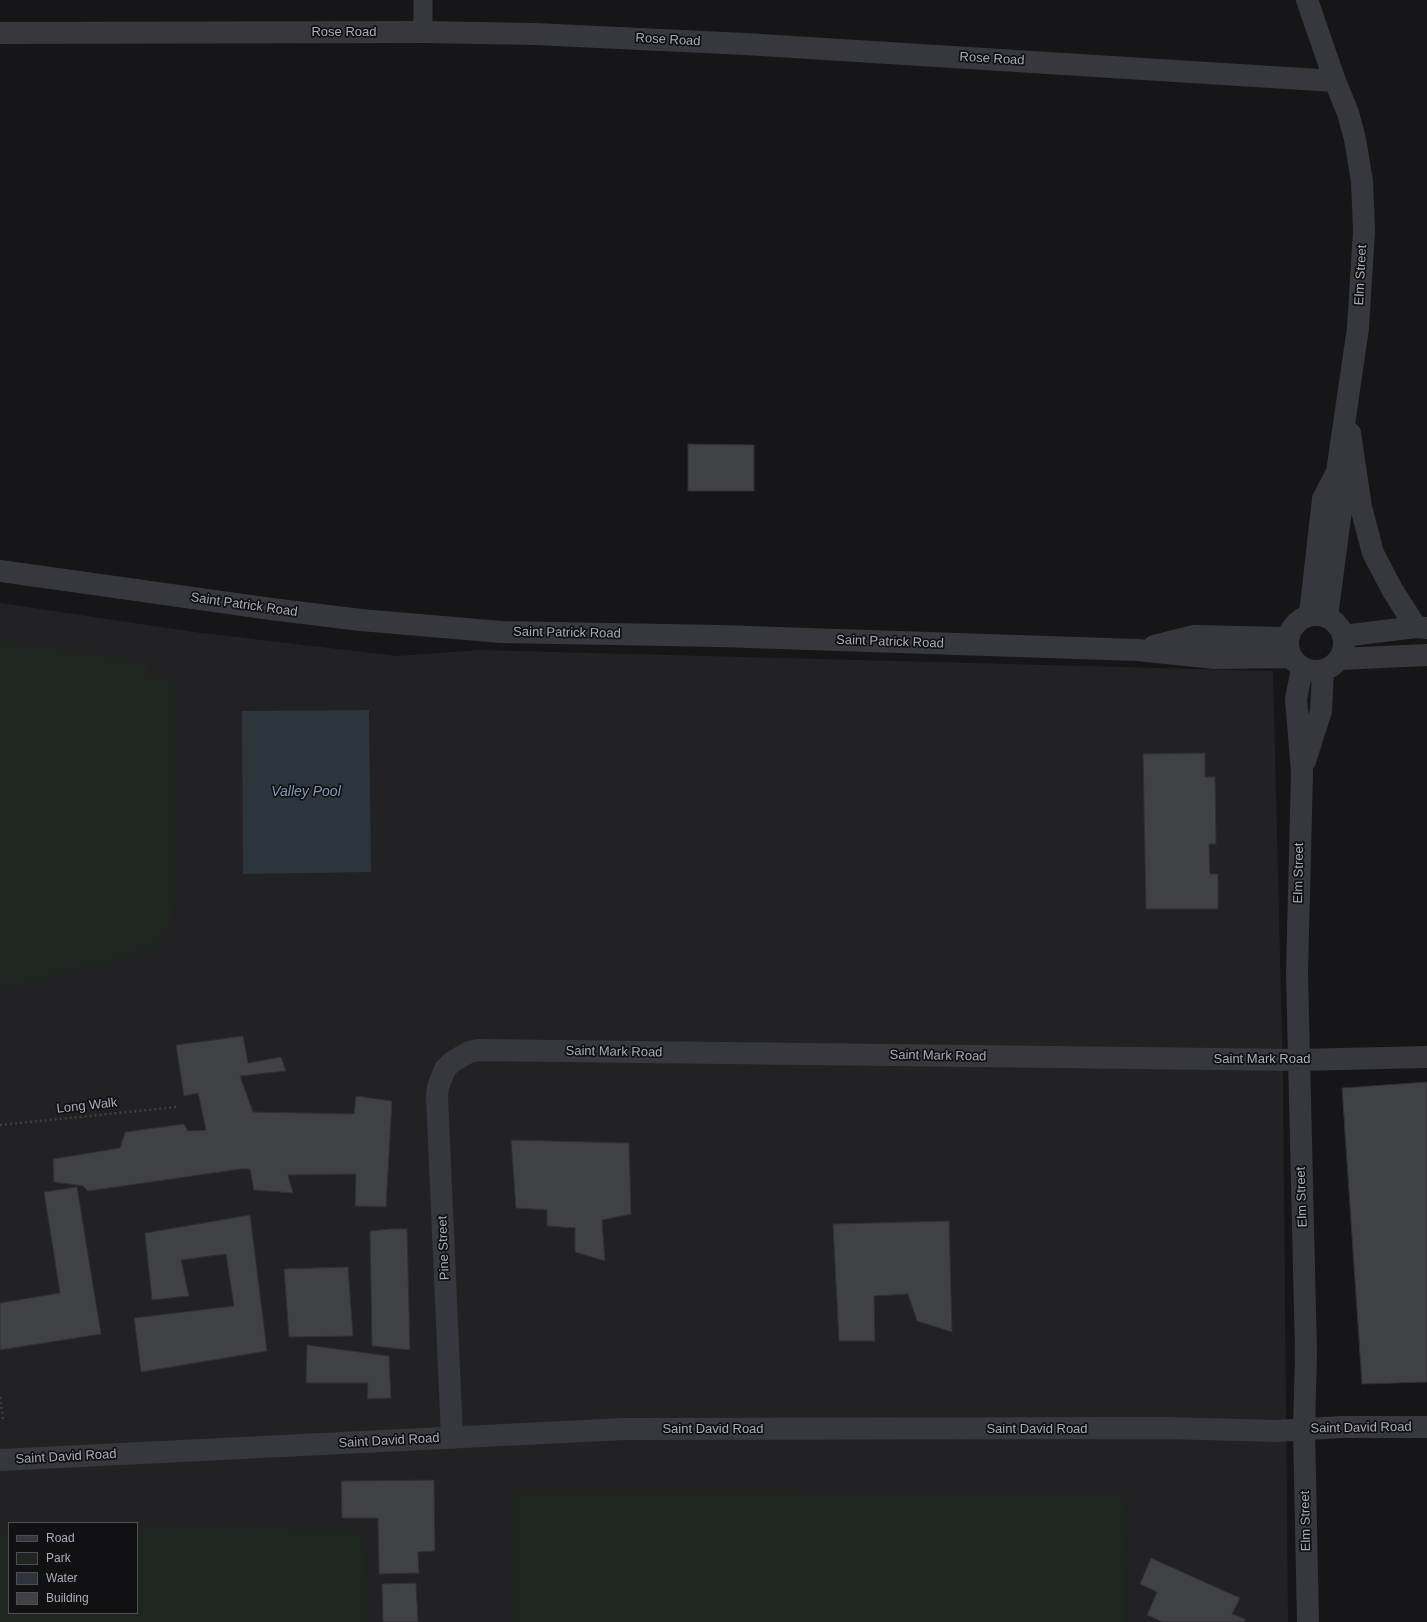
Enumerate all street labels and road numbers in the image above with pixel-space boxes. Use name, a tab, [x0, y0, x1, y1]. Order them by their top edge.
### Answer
street label: Rose Road	[311, 24, 377, 40]
street label: Rose Road	[635, 31, 701, 49]
street label: Rose Road	[959, 50, 1025, 68]
street label: Elm Street	[1352, 244, 1370, 306]
street label: Saint Patrick Road	[190, 590, 298, 620]
street label: Saint Patrick Road	[513, 624, 621, 642]
street label: Saint Patrick Road	[836, 632, 944, 652]
street label: Elm Street	[1291, 843, 1307, 903]
street label: Saint Mark Road	[565, 1043, 663, 1061]
street label: Saint Mark Road	[889, 1047, 987, 1065]
street label: Saint Mark Road	[1214, 1051, 1310, 1067]
street label: Long Walk	[56, 1095, 118, 1117]
street label: Elm Street	[1293, 1166, 1311, 1228]
street label: Pine Street	[435, 1216, 453, 1280]
street label: Saint David Road	[1310, 1419, 1412, 1437]
street label: Saint David Road	[662, 1421, 764, 1437]
street label: Saint David Road	[986, 1421, 1088, 1437]
street label: Saint David Road	[338, 1431, 440, 1451]
street label: Saint David Road	[15, 1447, 117, 1467]
street label: Elm Street	[1298, 1491, 1314, 1551]

